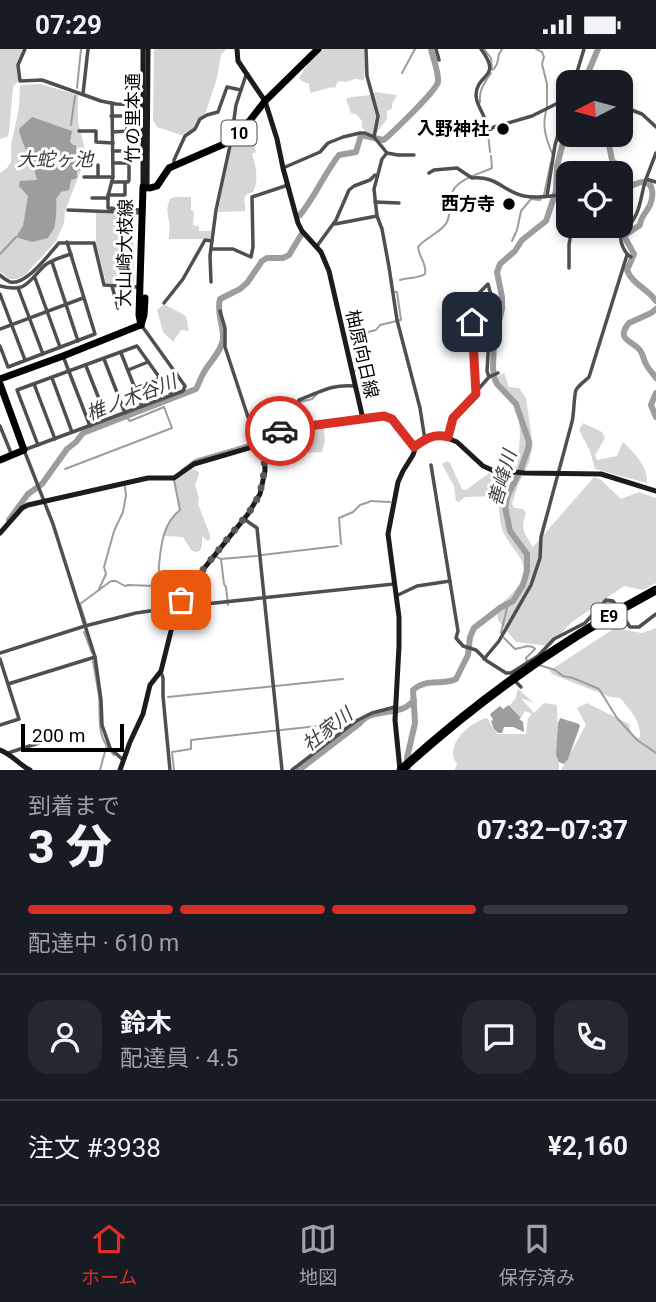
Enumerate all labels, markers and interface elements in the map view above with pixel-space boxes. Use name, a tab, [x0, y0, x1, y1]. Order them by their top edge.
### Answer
text: 07:29	[35, 10, 102, 40]
north arrow	[556, 70, 634, 147]
map controls	[556, 70, 633, 238]
street label: 竹の里本通	[122, 73, 143, 163]
place label: 入野神社	[417, 118, 489, 139]
road number: 10	[222, 121, 256, 145]
marker: 入野神社	[495, 121, 511, 137]
water label: 大蛇ヶ池	[17, 148, 95, 171]
button: locate	[556, 161, 633, 238]
place label: 西方寺	[441, 193, 495, 214]
marker: 西方寺	[501, 196, 517, 212]
street label: 大山崎大枝線	[113, 199, 136, 307]
pin	[442, 292, 502, 352]
icon: home	[453, 303, 491, 341]
street label: 柚原向日線	[342, 308, 383, 400]
water label: 椎ノ木谷川	[83, 369, 182, 425]
courier	[245, 396, 315, 466]
icon: car	[261, 412, 299, 450]
water label: 善峰川	[484, 446, 522, 509]
pin	[151, 570, 211, 630]
icon: bag	[162, 581, 200, 619]
road number: E9	[592, 603, 626, 629]
water label: 社家川	[298, 702, 358, 756]
scale bar	[21, 721, 124, 753]
text: 200 m	[32, 724, 85, 747]
text: 到着まで	[28, 793, 120, 820]
text: 07:32–07:37	[477, 815, 628, 845]
text: 3 分	[28, 820, 112, 874]
text: 配達中 · 610 m	[28, 930, 179, 957]
button: person	[28, 1000, 102, 1074]
button: chat	[462, 1000, 536, 1074]
button: phone	[554, 1000, 628, 1074]
text: 鈴木	[120, 1008, 172, 1038]
text: 配達員 · 4.5	[120, 1045, 238, 1072]
text: ¥2,160	[548, 1131, 628, 1161]
text: 注文 #3938	[28, 1133, 161, 1163]
tab: ホーム	[81, 1220, 137, 1289]
tab: 地図	[299, 1220, 337, 1289]
tab: 保存済み	[499, 1220, 575, 1289]

